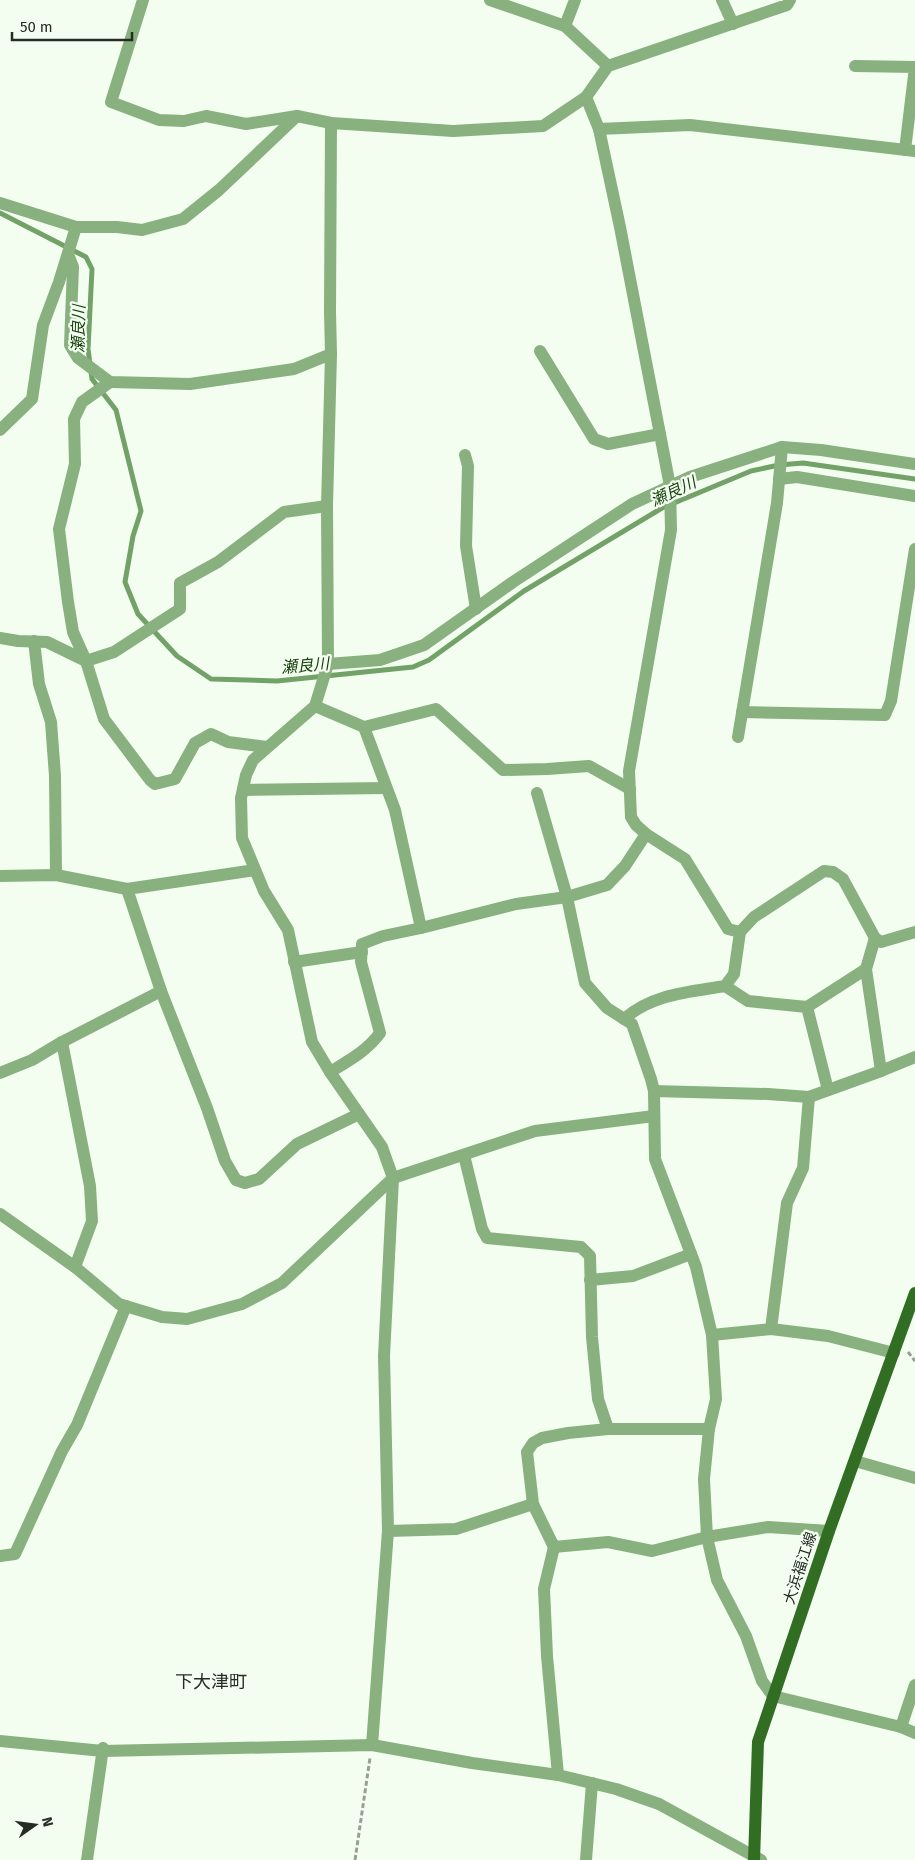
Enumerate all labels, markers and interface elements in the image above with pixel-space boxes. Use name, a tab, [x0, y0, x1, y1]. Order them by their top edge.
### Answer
scale bar	[12, 10, 132, 42]
text: 50 m	[20, 18, 53, 36]
water label: 瀬良川	[69, 303, 88, 353]
water label: 瀬良川	[647, 472, 701, 510]
water label: 瀬良川	[280, 654, 332, 677]
street label: 大浜福江線	[780, 1530, 820, 1606]
district label: 下大津町	[175, 1671, 247, 1693]
north arrow	[10, 1800, 60, 1850]
text: N	[38, 1815, 57, 1829]

